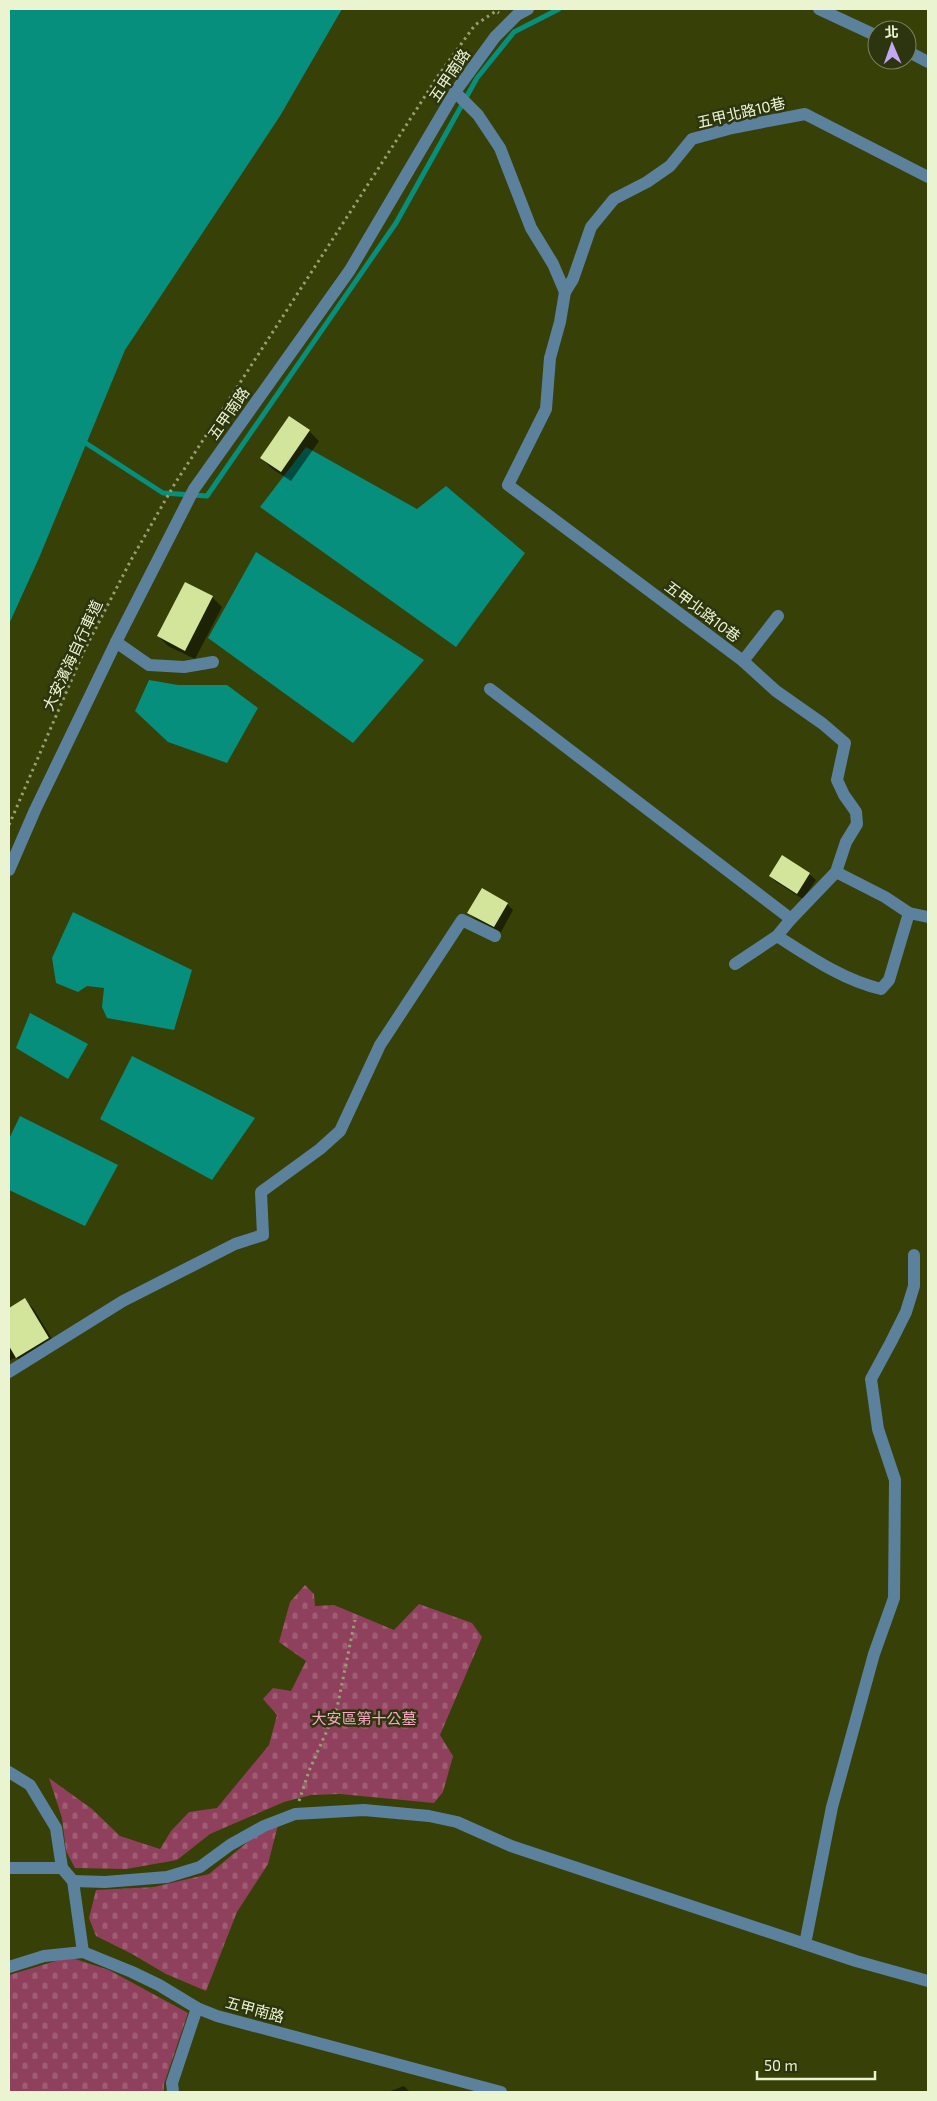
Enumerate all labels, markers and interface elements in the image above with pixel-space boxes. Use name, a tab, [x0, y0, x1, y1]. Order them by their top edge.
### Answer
north arrow	[867, 20, 917, 70]
text: 北	[884, 23, 899, 40]
street label: 五甲南路	[425, 45, 473, 105]
street label: 五甲北路10巷	[695, 93, 787, 131]
street label: 五甲南路	[203, 383, 253, 443]
street label: 五甲北路10巷	[662, 577, 744, 645]
street label: 大安濱海自行車道	[38, 597, 106, 713]
park label: 大安區第十公墓	[311, 1709, 417, 1727]
street label: 五甲南路	[224, 1993, 286, 2025]
scale bar	[757, 2048, 874, 2080]
text: 50 m	[764, 2056, 798, 2074]

